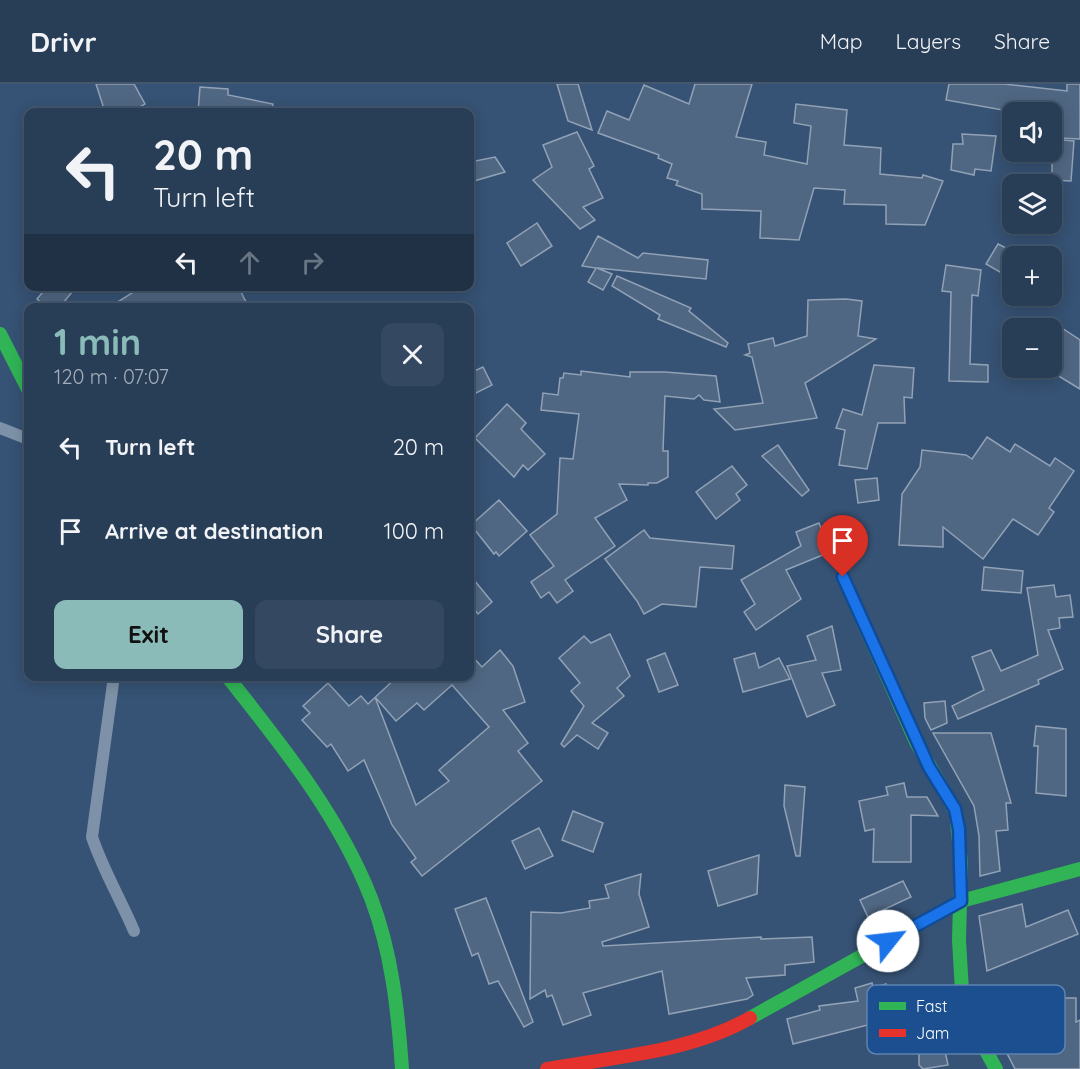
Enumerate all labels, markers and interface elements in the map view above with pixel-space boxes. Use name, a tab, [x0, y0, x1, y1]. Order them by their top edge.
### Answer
text: Drivr	[30, 24, 97, 59]
text: Map	[820, 28, 863, 54]
text: Layers	[896, 28, 961, 54]
text: Share	[994, 28, 1050, 54]
map controls	[1002, 102, 1062, 378]
button: sound	[1002, 102, 1062, 162]
text: 20 m	[153, 128, 253, 181]
icon: left	[54, 132, 132, 210]
button: layers	[1002, 174, 1062, 234]
text: Turn left	[153, 180, 255, 214]
icon: left	[170, 246, 203, 279]
icon: ahead	[233, 246, 266, 279]
icon: right	[296, 246, 329, 279]
button: +	[1002, 246, 1062, 306]
button: −	[1002, 318, 1062, 378]
text: 1 min	[54, 319, 141, 364]
button: close	[381, 323, 444, 386]
text: 120 m · 07:07	[54, 364, 169, 389]
icon: left	[54, 431, 87, 464]
text: Turn left	[105, 433, 195, 461]
text: 20 m	[393, 433, 444, 461]
icon: arrive	[54, 515, 87, 548]
pin	[817, 515, 868, 577]
text: Arrive at destination	[105, 517, 323, 545]
text: 100 m	[384, 517, 444, 545]
icon: arrive	[826, 524, 859, 557]
button: Exit	[54, 600, 243, 669]
button: Share	[255, 600, 444, 669]
position arrow	[856, 909, 920, 973]
legend	[867, 985, 1065, 1054]
text: Fast	[916, 996, 947, 1016]
text: Jam	[916, 1023, 949, 1043]

